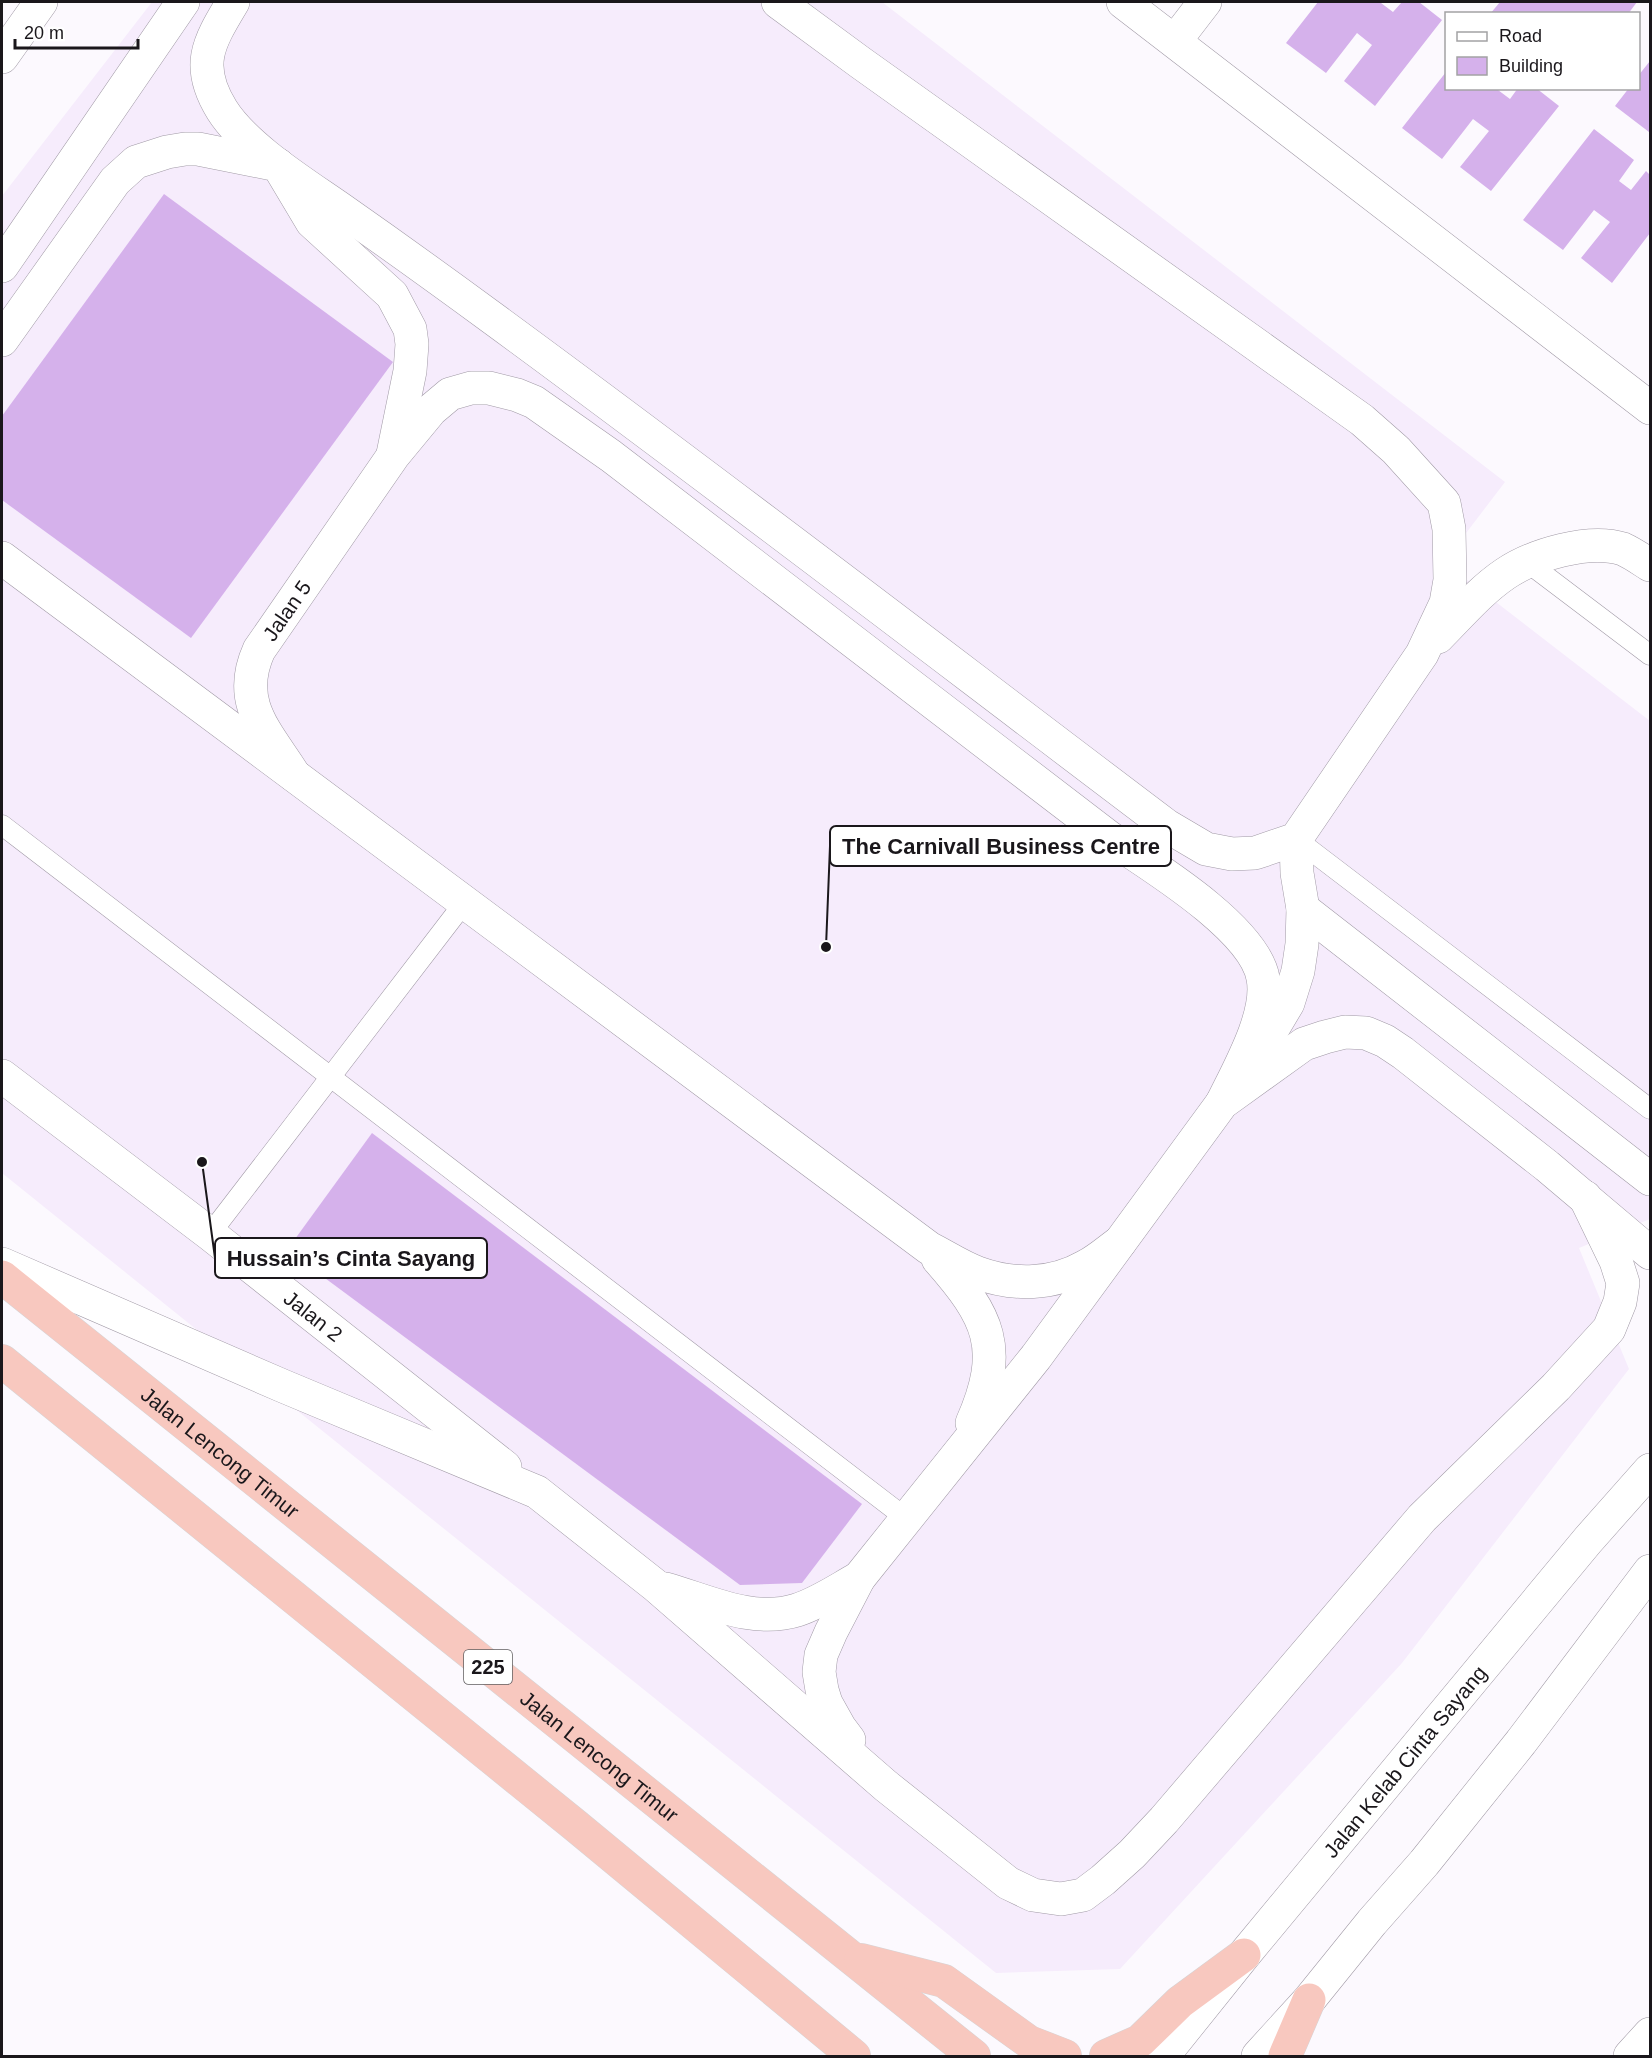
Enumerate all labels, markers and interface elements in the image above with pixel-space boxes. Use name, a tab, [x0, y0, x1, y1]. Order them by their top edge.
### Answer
scale bar	[15, 12, 138, 50]
legend	[1445, 12, 1640, 90]
text: 20 m	[24, 23, 64, 43]
text: Road	[1499, 26, 1542, 46]
text: Building	[1499, 56, 1563, 76]
street label: Jalan 5	[258, 576, 315, 645]
callout: The Carnivall Business Centre	[830, 826, 1171, 866]
text: The Carnivall Business Centre	[842, 834, 1160, 859]
callout: Hussain’s Cinta Sayang	[215, 1238, 487, 1278]
text: Hussain’s Cinta Sayang	[227, 1246, 475, 1271]
street label: Jalan 2	[280, 1286, 347, 1346]
street label: Jalan Lencong Timur	[137, 1382, 304, 1522]
road number: 225	[464, 1650, 512, 1684]
street label: Jalan Kelab Cinta Sayang	[1318, 1661, 1491, 1862]
street label: Jalan Lencong Timur	[516, 1686, 683, 1826]

